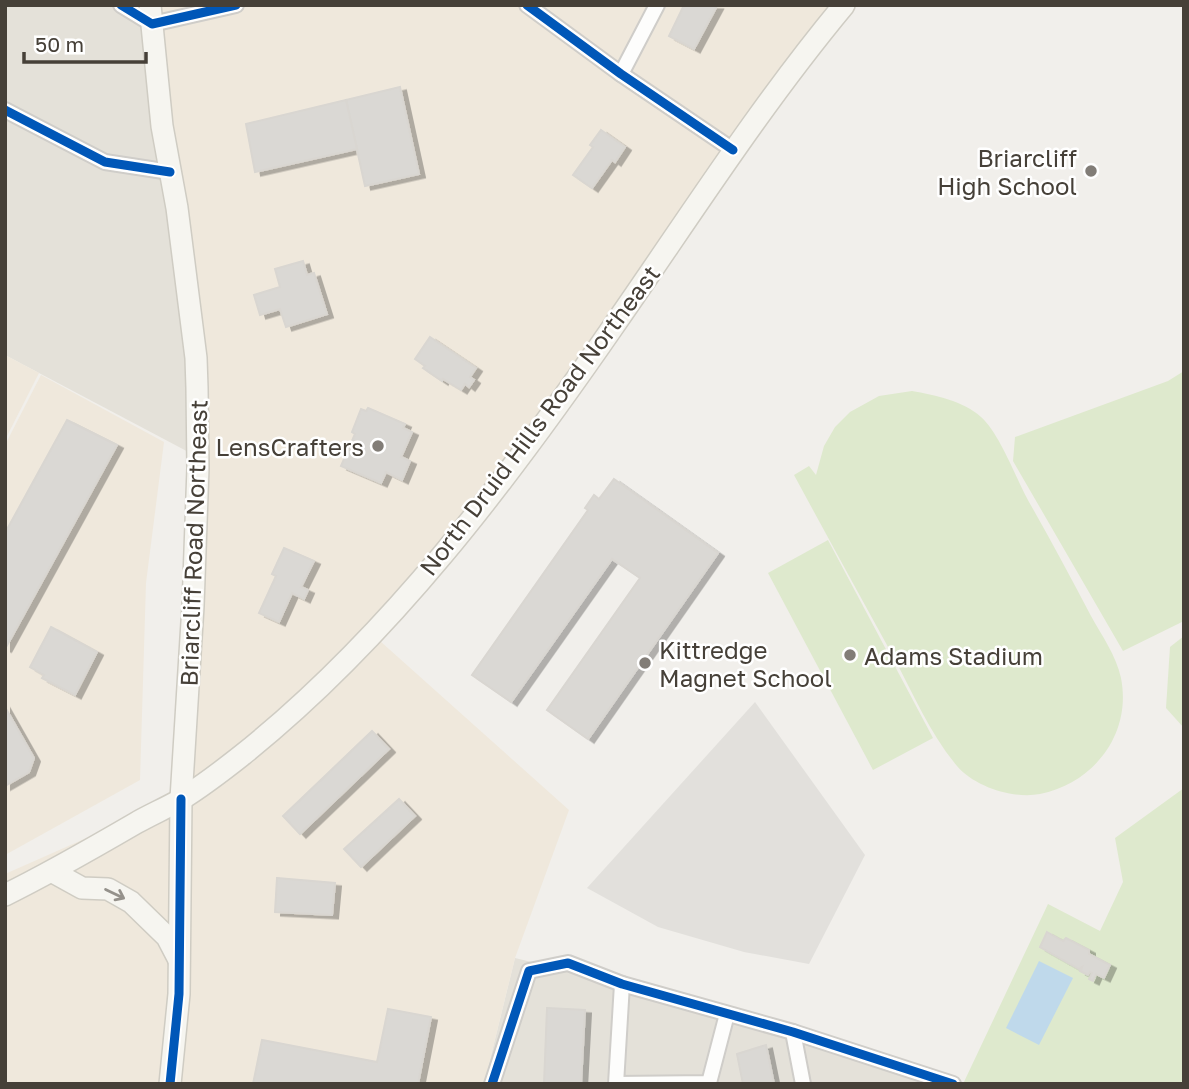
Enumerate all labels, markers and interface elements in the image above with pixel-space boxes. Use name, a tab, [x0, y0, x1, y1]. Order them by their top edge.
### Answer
scale bar	[24, 21, 147, 65]
text: 50 m	[35, 31, 84, 57]
place label: Briarcliff High School	[937, 143, 1077, 200]
marker: Briarcliff High School	[1083, 163, 1099, 179]
street label: North Druid Hills Road Northeast	[413, 259, 665, 581]
street label: Briarcliff Road Northeast	[174, 399, 212, 687]
place label: LensCrafters	[216, 432, 364, 461]
marker: LensCrafters	[370, 438, 386, 454]
place label: Kittredge Magnet School	[659, 635, 832, 692]
place label: Adams Stadium	[864, 641, 1043, 670]
marker: Adams Stadium	[842, 647, 858, 663]
marker: Kittredge Magnet School	[637, 655, 653, 671]
one-way arrow	[105, 888, 125, 902]

